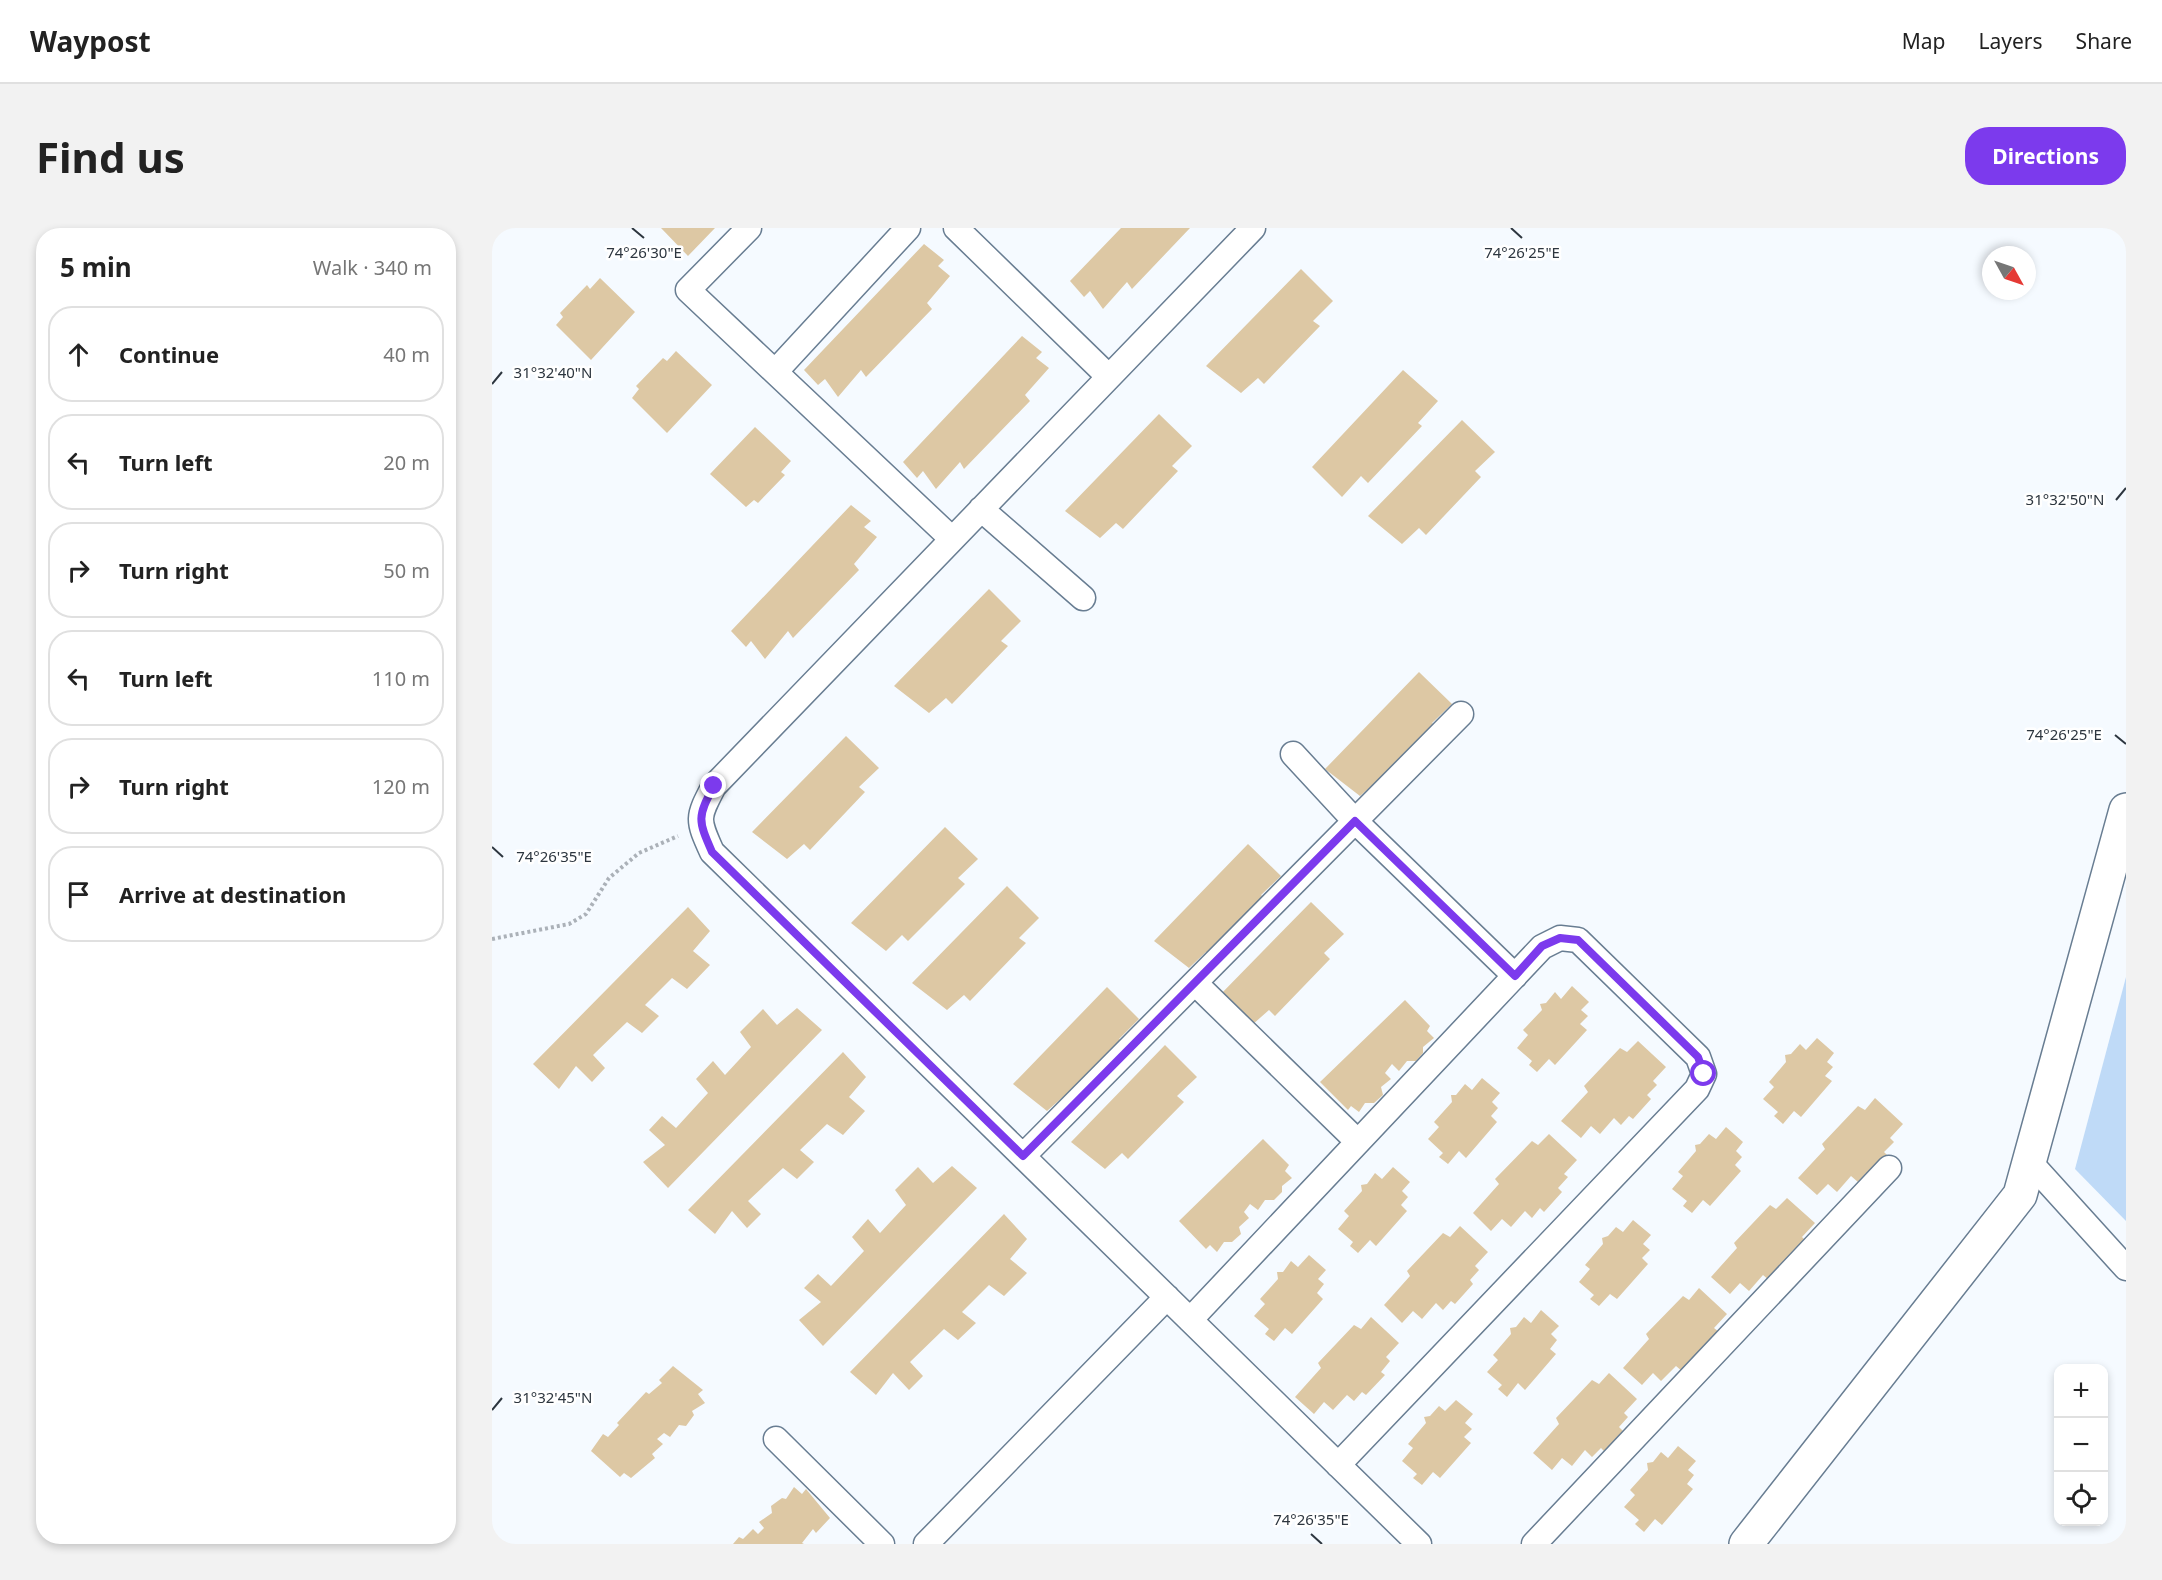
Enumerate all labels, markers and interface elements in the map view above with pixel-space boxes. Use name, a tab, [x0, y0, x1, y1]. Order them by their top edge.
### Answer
text: Waypost	[30, 22, 151, 60]
text: Map	[1902, 27, 1946, 55]
text: Layers	[1979, 27, 2043, 55]
text: Share	[2076, 27, 2132, 55]
button: Directions	[1965, 127, 2126, 185]
text: Find us	[36, 128, 185, 185]
text: 74°26'30"E	[606, 242, 682, 262]
text: 74°26'25"E	[1484, 242, 1560, 262]
north arrow	[1982, 246, 2036, 300]
text: 5 min	[60, 249, 132, 285]
text: Walk · 340 m	[313, 254, 432, 281]
icon: ahead	[62, 338, 95, 371]
text: Continue	[119, 339, 219, 369]
text: 40 m	[383, 341, 430, 368]
text: 31°32'40"N	[514, 362, 592, 382]
icon: left	[62, 446, 95, 479]
text: Turn left	[119, 447, 213, 477]
text: 20 m	[383, 449, 430, 476]
text: 31°32'50"N	[2026, 489, 2104, 509]
icon: right	[62, 554, 95, 587]
text: Turn right	[119, 555, 229, 585]
text: 50 m	[383, 557, 430, 584]
icon: left	[62, 662, 95, 695]
text: Turn left	[119, 663, 213, 693]
text: 110 m	[372, 665, 430, 692]
text: 74°26'25"E	[2026, 724, 2102, 744]
icon: right	[62, 770, 95, 803]
text: Turn right	[119, 771, 229, 801]
route end	[700, 772, 726, 798]
text: 120 m	[372, 773, 430, 800]
text: 74°26'35"E	[516, 846, 592, 866]
icon: arrive	[62, 878, 95, 911]
text: Arrive at destination	[119, 879, 346, 909]
route start	[1690, 1060, 1716, 1086]
map controls	[2054, 1364, 2108, 1526]
button: +	[2054, 1364, 2108, 1418]
text: 31°32'45"N	[514, 1387, 592, 1407]
button: −	[2054, 1418, 2108, 1472]
button: locate	[2054, 1472, 2108, 1526]
text: 74°26'35"E	[1273, 1509, 1349, 1529]

